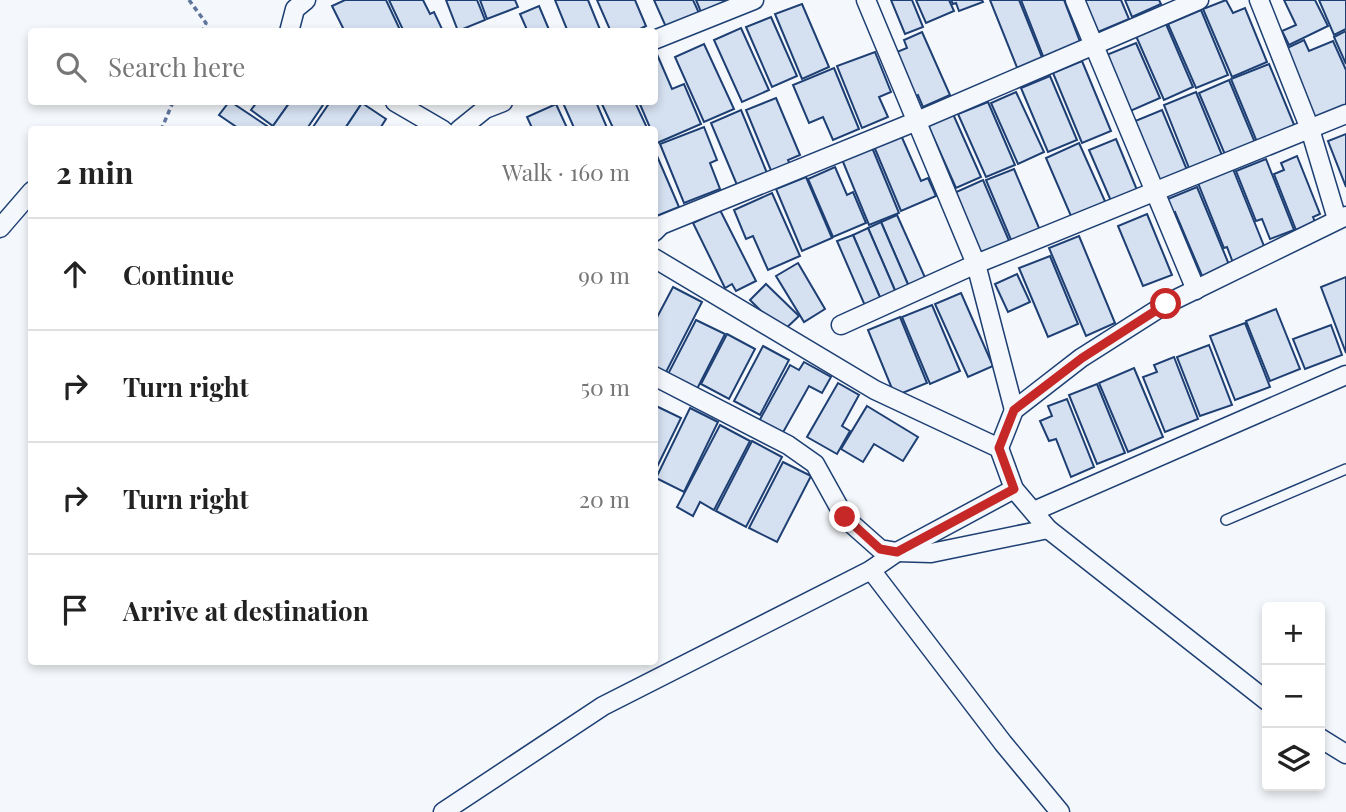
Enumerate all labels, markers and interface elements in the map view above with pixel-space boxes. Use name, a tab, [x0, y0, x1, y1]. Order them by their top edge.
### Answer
search box	[28, 28, 658, 105]
icon: search	[52, 48, 90, 86]
text: Search here	[108, 49, 245, 84]
text: 2 min	[56, 152, 133, 192]
text: Walk · 160 m	[502, 156, 630, 187]
icon: ahead	[56, 255, 94, 293]
text: Continue	[123, 257, 234, 292]
text: 90 m	[578, 259, 630, 290]
route start	[1150, 288, 1181, 319]
icon: right	[56, 367, 94, 405]
text: Turn right	[123, 369, 249, 404]
text: 50 m	[581, 371, 630, 402]
icon: right	[56, 479, 94, 517]
text: Turn right	[123, 481, 249, 516]
text: 20 m	[579, 483, 630, 514]
route end	[829, 501, 860, 532]
icon: arrive	[56, 591, 94, 629]
text: Arrive at destination	[123, 593, 369, 628]
map controls	[1262, 602, 1325, 791]
button: +	[1262, 602, 1325, 665]
button: −	[1262, 665, 1325, 728]
button: layers	[1262, 728, 1325, 791]

